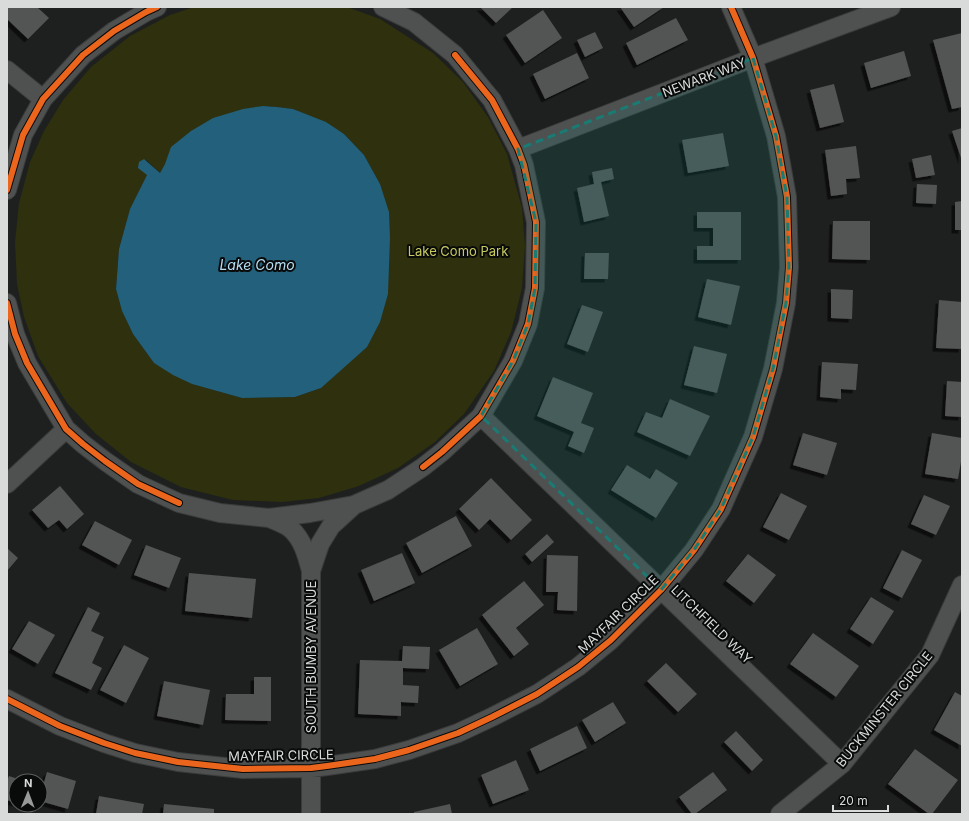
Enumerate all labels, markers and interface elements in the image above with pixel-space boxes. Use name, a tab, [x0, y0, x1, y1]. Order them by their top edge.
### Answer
street label: NEWARK WAY	[660, 54, 748, 100]
park label: Lake Como Park	[408, 243, 508, 259]
water label: Lake Como	[219, 256, 295, 273]
street label: MAYFAIR CIRCLE	[574, 572, 662, 656]
street label: SOUTH BUMBY AVENUE	[303, 581, 319, 733]
street label: LITCHFIELD WAY	[668, 581, 756, 667]
street label: BUCKMINSTER CIRCLE	[832, 648, 936, 770]
street label: MAYFAIR CIRCLE	[228, 746, 334, 764]
north arrow	[8, 773, 48, 813]
text: N	[24, 776, 32, 790]
scale bar	[833, 787, 888, 813]
text: 20 m	[839, 793, 868, 808]

